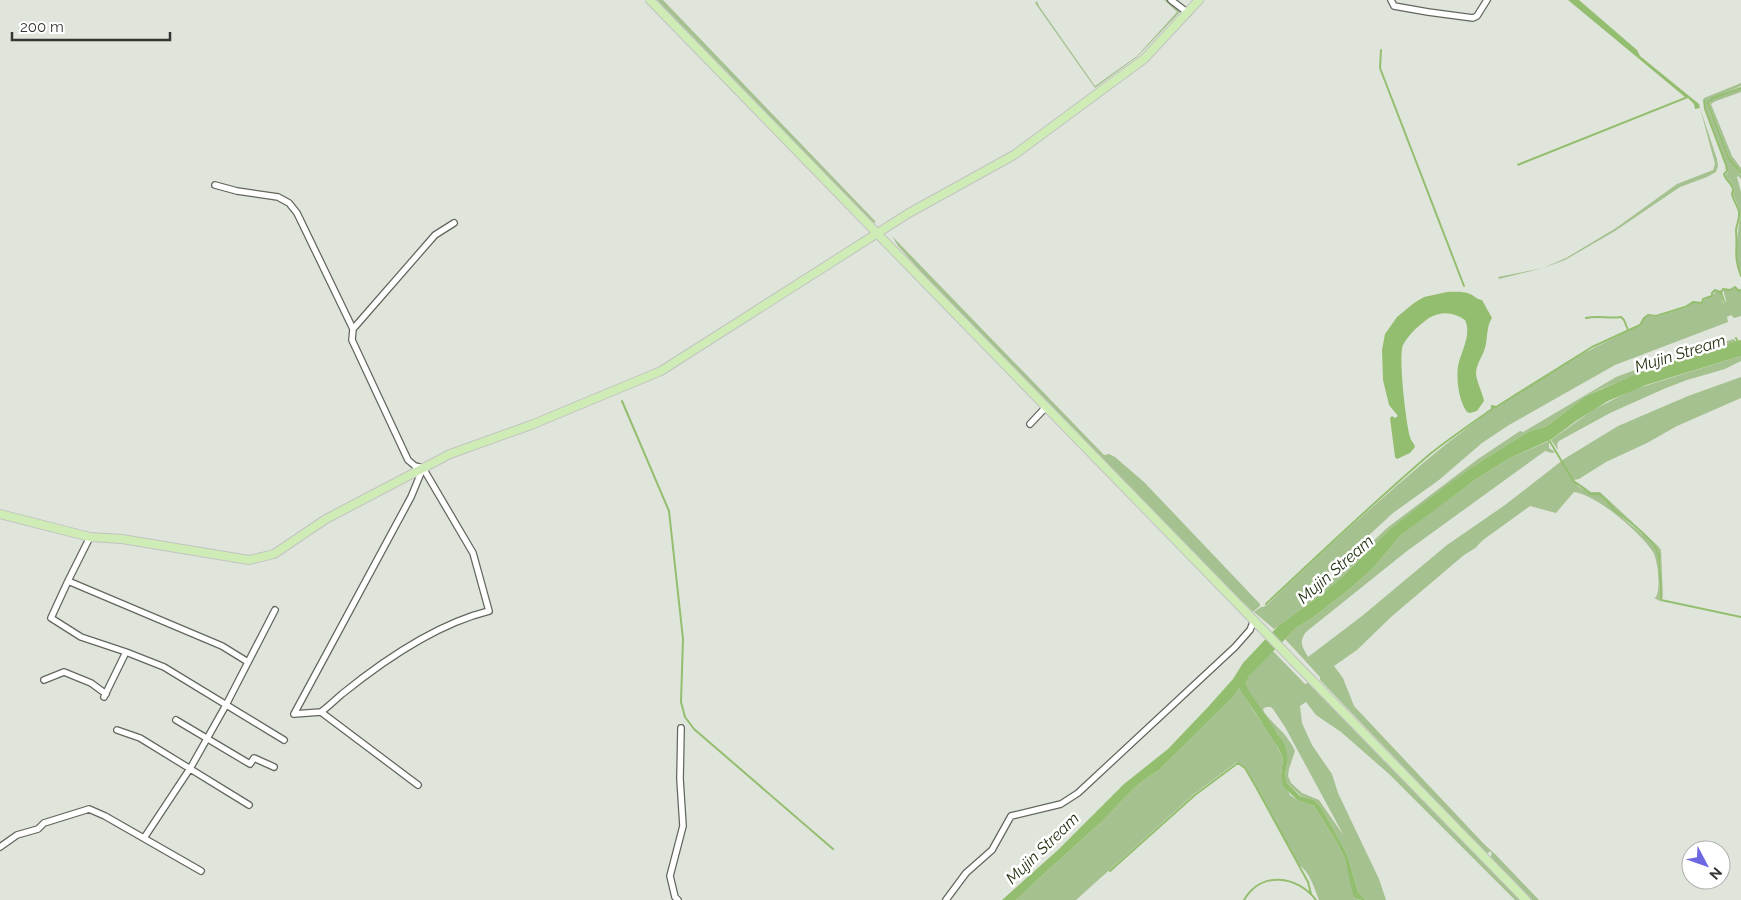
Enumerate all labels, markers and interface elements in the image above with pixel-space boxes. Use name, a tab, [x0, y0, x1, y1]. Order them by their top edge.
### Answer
scale bar	[12, 10, 170, 42]
text: 200 m	[20, 18, 64, 36]
water label: Mujin Stream	[1632, 331, 1728, 376]
water label: Mujin Stream	[1294, 531, 1377, 607]
water label: Mujin Stream	[1002, 809, 1083, 888]
north arrow	[1681, 840, 1731, 890]
text: N	[1706, 864, 1725, 883]

